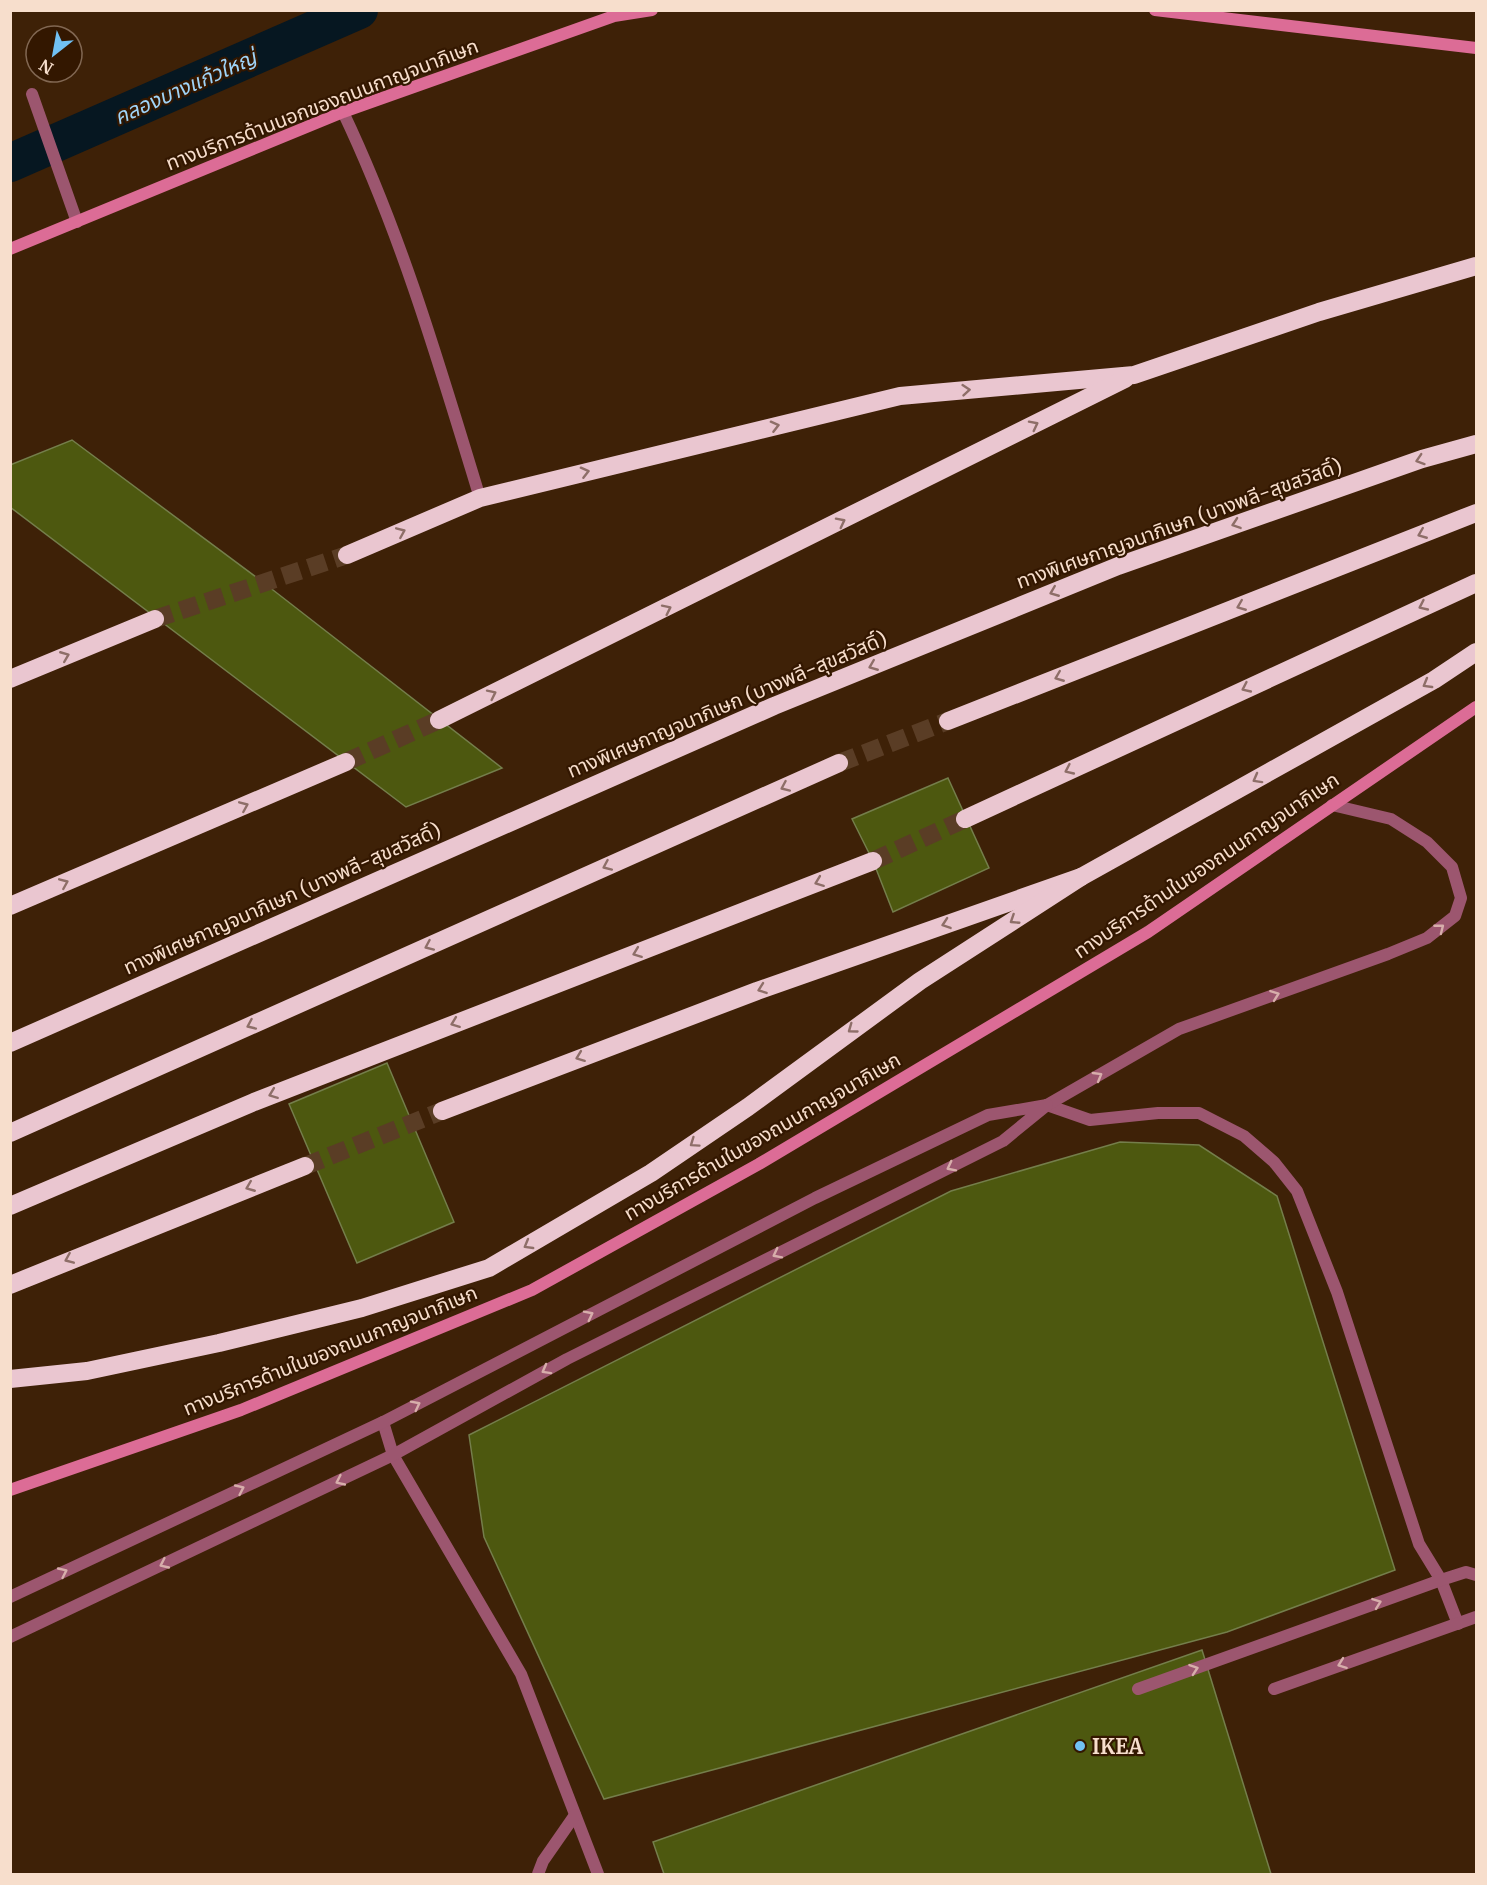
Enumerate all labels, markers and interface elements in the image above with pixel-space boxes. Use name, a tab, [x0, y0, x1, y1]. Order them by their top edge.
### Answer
north arrow	[24, 24, 84, 84]
street label: ทางบริการด้านนอกของถนนกาญจนาภิเษก	[162, 33, 482, 175]
water label: คลองบางแก้วใหญ่	[110, 42, 263, 130]
text: N	[35, 55, 57, 79]
one-way arrow	[962, 384, 971, 397]
one-way arrow	[1028, 420, 1039, 432]
one-way arrow	[770, 421, 780, 434]
street label: ทางพิเศษกาญจนาภิเษก (บางพลี-สุขสวัสดิ์)	[1013, 452, 1345, 594]
one-way arrow	[1415, 452, 1426, 465]
one-way arrow	[580, 467, 590, 480]
one-way arrow	[835, 517, 846, 529]
one-way arrow	[1231, 517, 1242, 530]
one-way arrow	[394, 527, 405, 539]
one-way arrow	[1417, 527, 1428, 539]
one-way arrow	[1049, 585, 1060, 597]
one-way arrow	[1236, 598, 1246, 611]
one-way arrow	[1418, 599, 1429, 611]
one-way arrow	[660, 604, 671, 616]
street label: ทางพิเศษกาญจนาภิเษก (บางพลี-สุขสวัสดิ์)	[563, 625, 891, 783]
one-way arrow	[58, 651, 69, 663]
one-way arrow	[868, 659, 879, 671]
one-way arrow	[1055, 670, 1066, 682]
one-way arrow	[1423, 676, 1433, 688]
one-way arrow	[1242, 681, 1253, 693]
one-way arrow	[485, 690, 496, 702]
one-way arrow	[1065, 763, 1076, 775]
street label: ทางบริการด้านในของถนนกาญจนาภิเษก	[1068, 767, 1344, 963]
one-way arrow	[1253, 771, 1263, 783]
one-way arrow	[781, 780, 792, 792]
one-way arrow	[237, 801, 248, 813]
street label: ทางพิเศษกาญจนาภิเษก (บางพลี-สุขสวัสดิ์)	[119, 816, 445, 980]
one-way arrow	[603, 859, 614, 871]
one-way arrow	[814, 875, 825, 887]
one-way arrow	[58, 878, 69, 890]
one-way arrow	[1010, 913, 1021, 924]
one-way arrow	[941, 916, 952, 929]
one-way arrow	[1433, 924, 1444, 935]
one-way arrow	[425, 939, 436, 951]
one-way arrow	[632, 946, 643, 958]
one-way arrow	[757, 981, 768, 994]
one-way arrow	[1269, 989, 1280, 1002]
one-way arrow	[450, 1016, 461, 1029]
one-way arrow	[247, 1018, 258, 1030]
one-way arrow	[848, 1022, 859, 1033]
street label: ทางบริการด้านในของถนนกาญจนาภิเษก	[619, 1046, 905, 1226]
one-way arrow	[575, 1050, 586, 1062]
one-way arrow	[1092, 1071, 1102, 1083]
one-way arrow	[269, 1087, 280, 1099]
one-way arrow	[690, 1136, 701, 1147]
one-way arrow	[946, 1160, 957, 1172]
one-way arrow	[246, 1180, 257, 1192]
one-way arrow	[524, 1238, 534, 1249]
one-way arrow	[772, 1247, 783, 1259]
one-way arrow	[65, 1252, 76, 1264]
street label: ทางบริการด้านในของถนนกาญจนาภิเษก	[179, 1279, 481, 1421]
one-way arrow	[583, 1311, 593, 1322]
one-way arrow	[542, 1363, 552, 1374]
one-way arrow	[409, 1400, 420, 1412]
one-way arrow	[335, 1473, 346, 1485]
one-way arrow	[233, 1484, 244, 1496]
one-way arrow	[159, 1557, 170, 1569]
one-way arrow	[57, 1567, 68, 1579]
one-way arrow	[1371, 1598, 1382, 1611]
one-way arrow	[1337, 1657, 1348, 1669]
one-way arrow	[1188, 1664, 1199, 1677]
place label: IKEA	[1092, 1734, 1144, 1759]
marker: IKEA	[1073, 1739, 1087, 1753]

